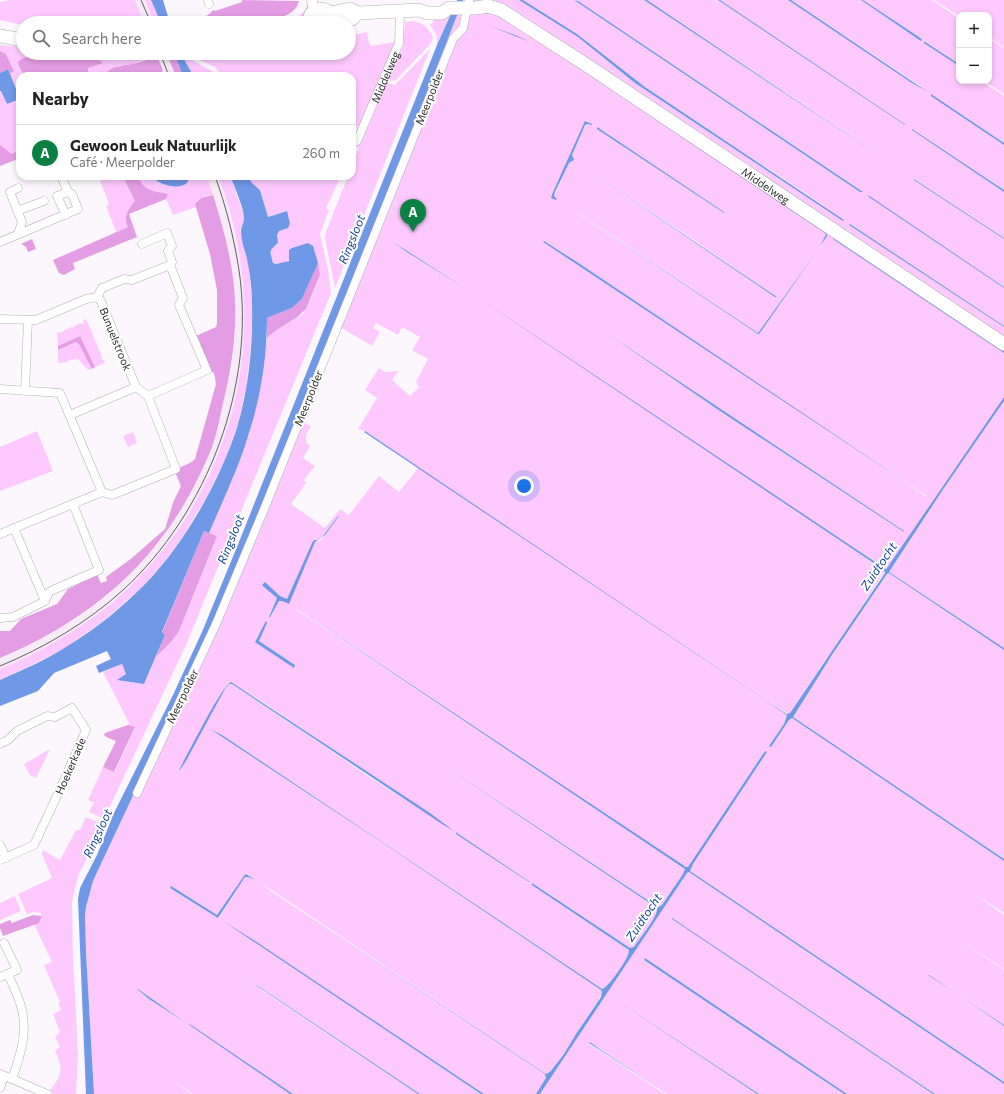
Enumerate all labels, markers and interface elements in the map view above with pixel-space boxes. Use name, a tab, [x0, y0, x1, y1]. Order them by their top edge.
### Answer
map controls	[956, 12, 992, 84]
button: +	[956, 12, 992, 48]
search box	[16, 16, 356, 60]
icon: search	[30, 27, 52, 49]
text: Search here	[62, 29, 141, 47]
button: −	[956, 48, 992, 84]
street label: Middelweg	[368, 49, 401, 105]
street label: Meerpolder	[412, 67, 446, 127]
text: Nearby	[32, 88, 89, 109]
text: Gewoon Leuk Natuurlijk	[70, 136, 237, 154]
text: A	[40, 145, 50, 161]
text: 260 m	[303, 145, 340, 161]
text: Café · Meerpolder	[70, 154, 175, 170]
street label: Middelweg	[740, 164, 793, 206]
pin: A	[400, 199, 426, 232]
water label: Ringsloot	[335, 211, 368, 266]
street label: Bunuelstrook	[97, 305, 135, 373]
street label: Meerpolder	[291, 368, 325, 428]
your location	[514, 476, 534, 496]
water label: Ringsloot	[214, 511, 247, 566]
water label: Zuidtocht	[856, 539, 900, 593]
street label: Meerpolder	[163, 666, 201, 725]
street label: Hoekerkade	[52, 735, 88, 796]
water label: Ringsloot	[80, 805, 115, 860]
water label: Zuidtocht	[621, 890, 665, 944]

